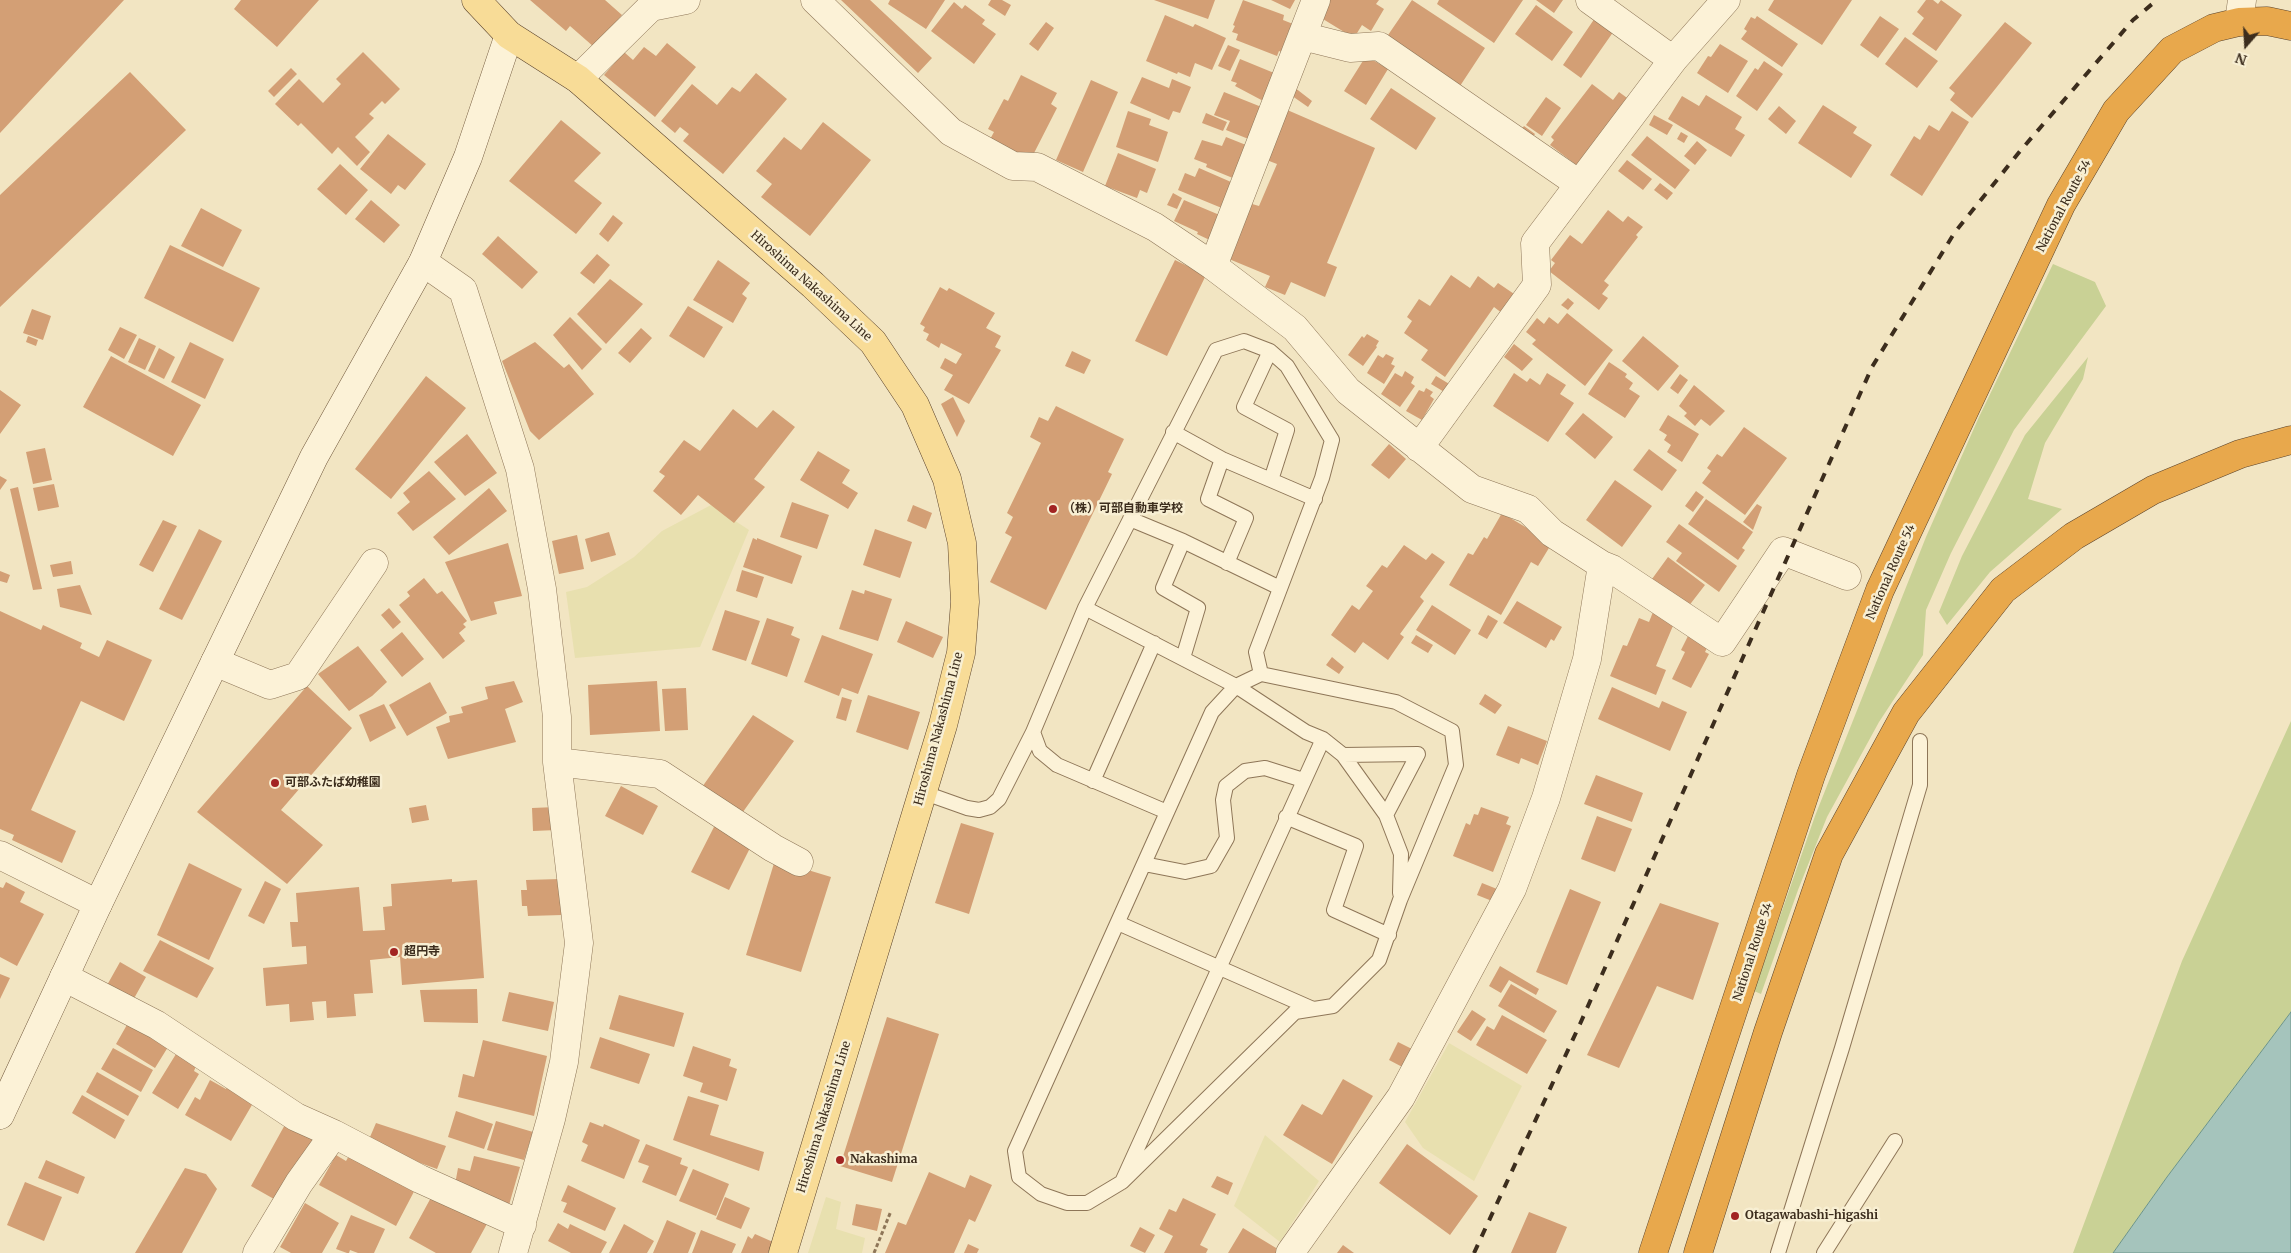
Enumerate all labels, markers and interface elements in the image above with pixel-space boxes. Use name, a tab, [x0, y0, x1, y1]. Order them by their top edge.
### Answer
north arrow	[2221, 20, 2271, 70]
text: N	[2233, 49, 2249, 69]
street label: National Route 54	[2034, 157, 2094, 255]
street label: Hiroshima Nakashima Line	[747, 228, 875, 344]
place label: （株）可部自動車学校	[1063, 502, 1183, 516]
marker: （株）可部自動車学校	[1047, 503, 1059, 515]
street label: National Route 54	[1864, 522, 1918, 622]
street label: Hiroshima Nakashima Line	[912, 651, 966, 807]
place label: 可部ふたば幼稚園	[285, 776, 381, 790]
marker: 可部ふたば幼稚園	[269, 777, 281, 789]
street label: National Route 54	[1730, 901, 1776, 1003]
place label: 超円寺	[404, 945, 440, 959]
marker: 超円寺	[388, 946, 400, 958]
street label: Hiroshima Nakashima Line	[794, 1039, 854, 1195]
place label: Nakashima	[850, 1153, 917, 1167]
marker: Nakashima	[834, 1154, 846, 1166]
place label: Otagawabashi-higashi	[1745, 1209, 1878, 1223]
marker: Otagawabashi-higashi	[1729, 1210, 1741, 1222]

